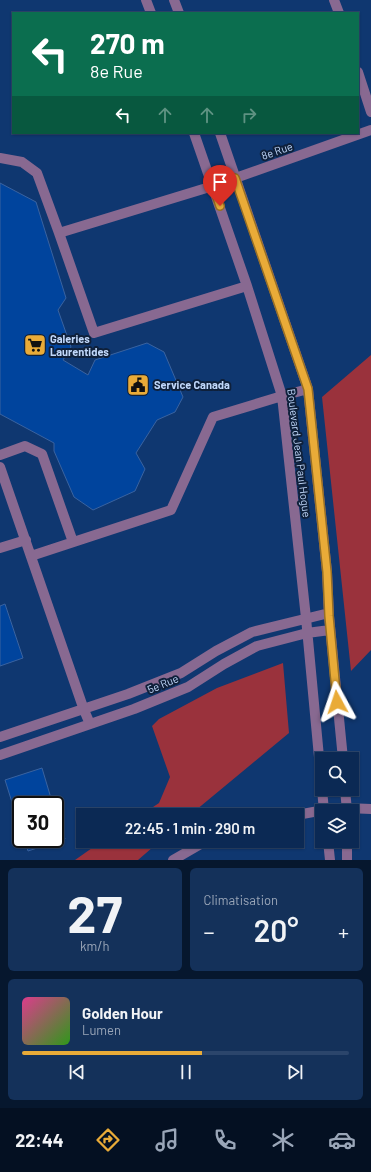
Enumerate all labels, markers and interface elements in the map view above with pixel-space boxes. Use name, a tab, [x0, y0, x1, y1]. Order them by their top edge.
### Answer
text: 270 m	[90, 26, 165, 60]
icon: left	[24, 28, 76, 80]
text: 8e Rue	[90, 60, 143, 82]
icon: left	[112, 104, 134, 126]
icon: ahead	[154, 104, 176, 126]
icon: ahead	[196, 104, 218, 126]
icon: right	[238, 104, 260, 126]
street label: 8e Rue	[259, 139, 294, 162]
pin	[203, 165, 237, 206]
icon: arrive	[209, 171, 231, 193]
supermarket icon: Galeries Laurentides	[22, 332, 48, 358]
place label: Galeries Laurentides	[50, 332, 109, 358]
public building icon: Service Canada	[125, 372, 151, 398]
place label: Service Canada	[154, 378, 230, 391]
street label: Boulevard Jean Paul Hogue	[285, 388, 314, 518]
street label: 5e Rue	[145, 671, 180, 696]
position arrow	[316, 681, 358, 723]
map controls	[315, 752, 359, 848]
button: search	[315, 752, 359, 796]
speed limit sign: 30	[12, 796, 64, 848]
button: layers	[315, 804, 359, 848]
text: 22:45 · 1 min · 290 m	[125, 819, 255, 837]
text: 27	[67, 881, 122, 943]
text: Climatisation	[204, 892, 278, 908]
text: 20°	[254, 912, 299, 948]
text: −	[204, 918, 215, 944]
text: +	[338, 918, 349, 944]
text: km/h	[80, 938, 109, 954]
text: Golden Hour	[82, 1004, 163, 1022]
text: Lumen	[82, 1022, 121, 1038]
icon: previous	[66, 1061, 88, 1083]
icon: pause	[175, 1061, 197, 1083]
icon: next	[284, 1061, 306, 1083]
icon: directions	[94, 1126, 122, 1154]
icon: music	[153, 1126, 181, 1154]
icon: phone	[211, 1126, 239, 1154]
icon: climate	[269, 1126, 297, 1154]
icon: car	[328, 1126, 356, 1154]
text: 22:44	[15, 1129, 64, 1151]

